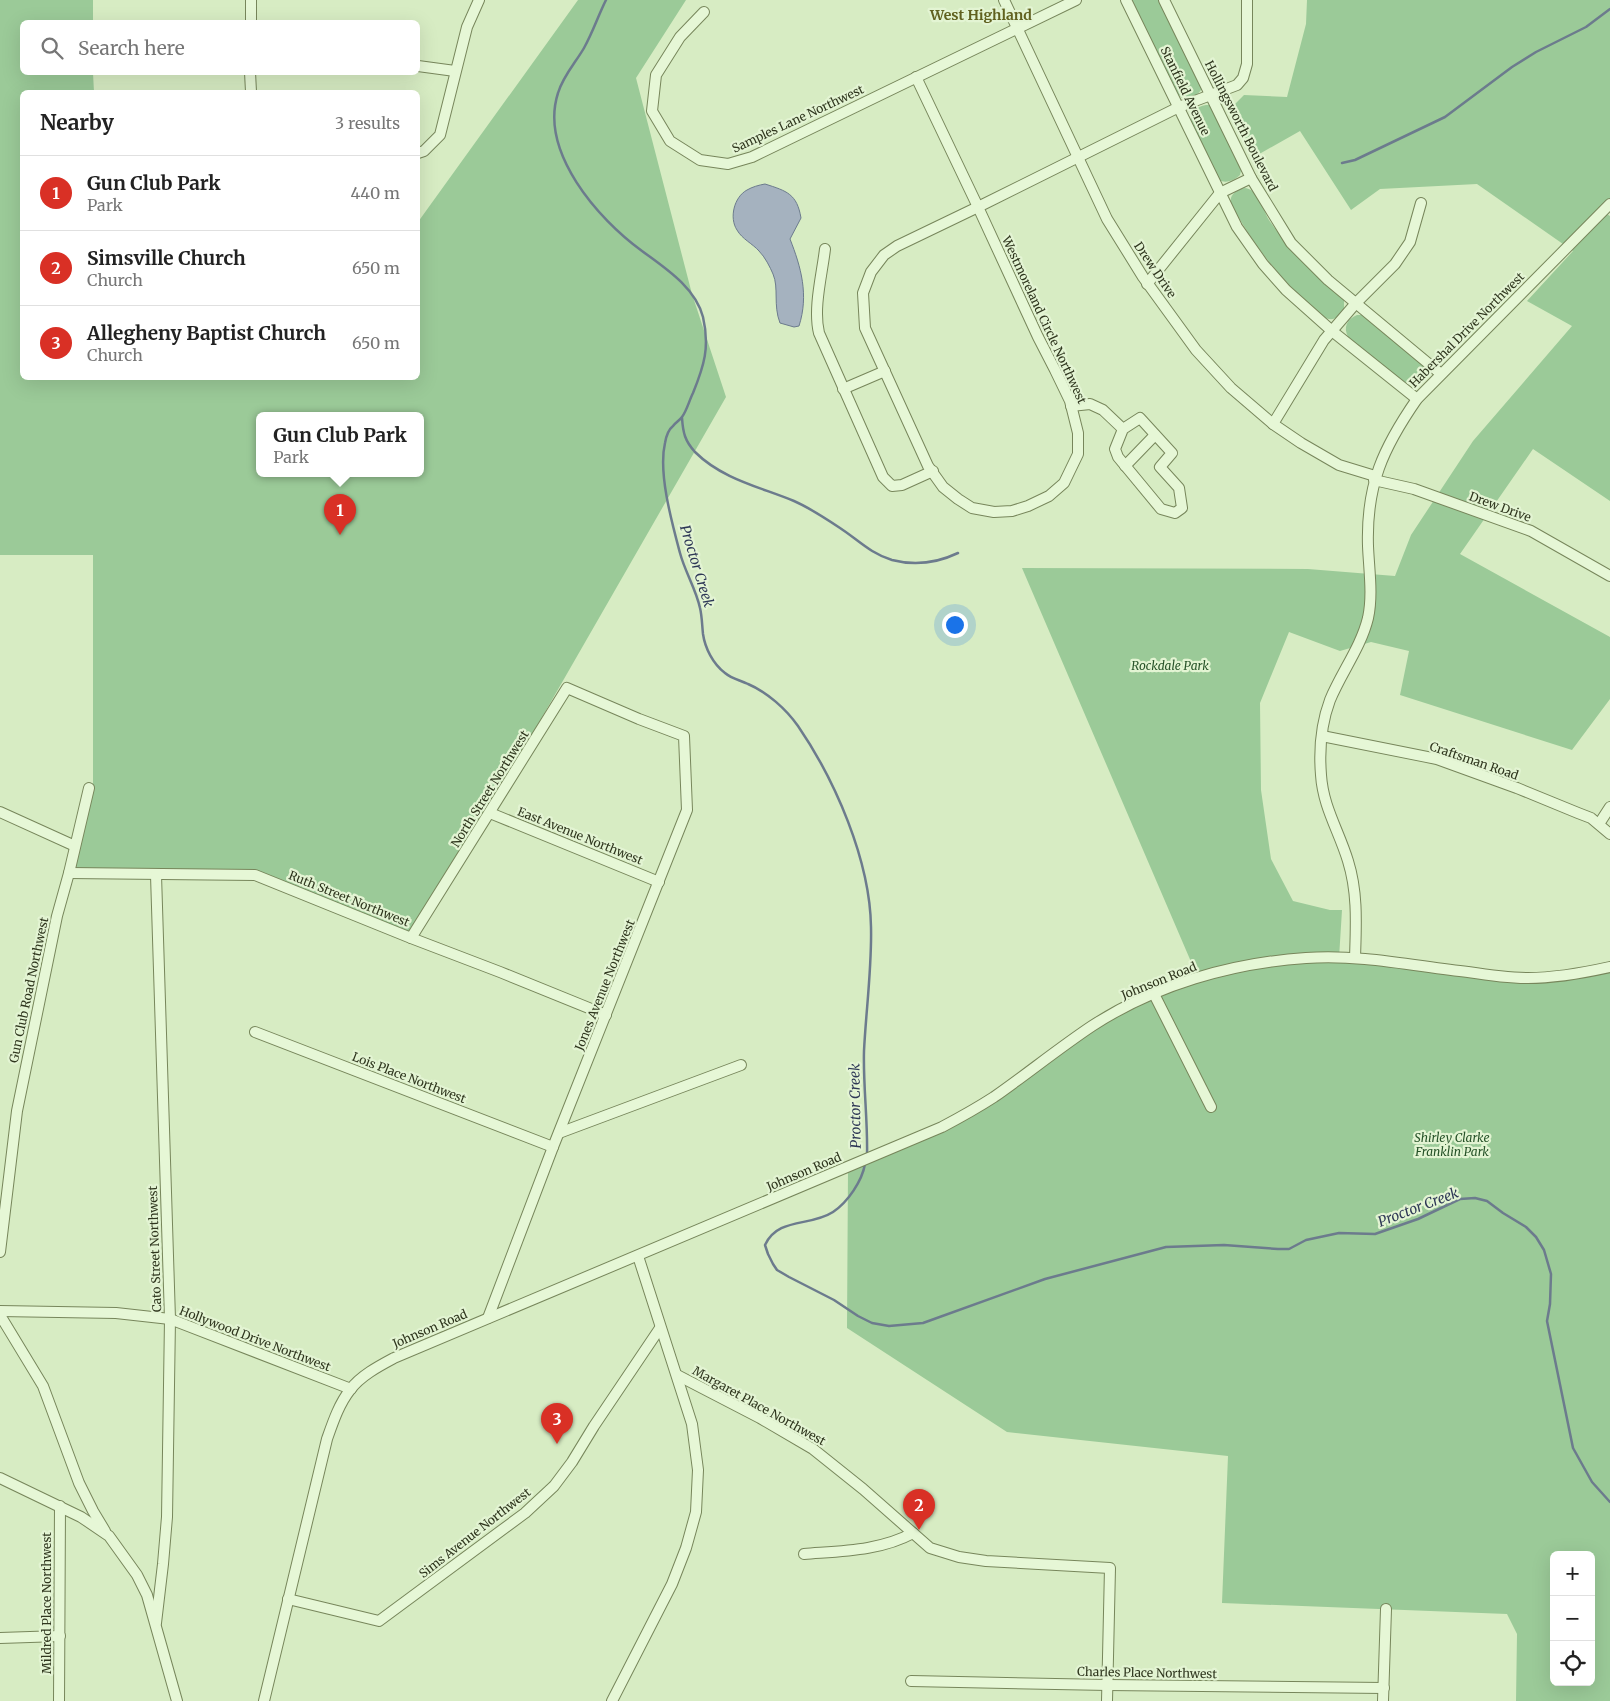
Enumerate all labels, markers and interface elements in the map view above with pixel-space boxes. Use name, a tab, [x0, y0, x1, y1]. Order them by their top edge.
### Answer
district label: West Highland	[929, 6, 1032, 24]
search box	[20, 20, 420, 75]
icon: search	[38, 34, 66, 62]
text: Search here	[78, 36, 185, 60]
street label: Stanfield Avenue	[1157, 44, 1213, 138]
street label: Hollingsworth Boulevard	[1202, 58, 1281, 194]
street label: Samples Lane Northwest	[729, 81, 866, 156]
text: Nearby	[40, 109, 114, 136]
text: 3 results	[335, 113, 400, 133]
text: Gun Club Park	[87, 171, 221, 195]
text: 1	[52, 183, 60, 203]
text: 440 m	[350, 183, 400, 203]
text: Park	[87, 195, 123, 215]
street label: Westmoreland Circle Northwest	[999, 233, 1090, 406]
street label: Drew Drive	[1131, 239, 1180, 301]
text: Simsville Church	[87, 246, 246, 270]
text: 2	[51, 258, 61, 278]
text: 650 m	[352, 258, 400, 278]
street label: Habershal Drive Northwest	[1406, 269, 1528, 390]
text: Church	[87, 270, 143, 290]
text: Allegheny Baptist Church	[87, 321, 326, 345]
text: 3	[51, 333, 61, 353]
text: 650 m	[352, 333, 400, 353]
text: Church	[87, 345, 143, 365]
popup	[256, 412, 424, 477]
text: Gun Club Park	[273, 423, 407, 447]
text: Park	[273, 447, 309, 467]
street label: Drew Drive	[1467, 488, 1533, 525]
pin: 1	[324, 494, 356, 535]
water label: Proctor Creek	[676, 523, 718, 610]
your location	[942, 612, 968, 638]
park label: Rockdale Park	[1131, 658, 1209, 673]
street label: North Street Northwest	[447, 727, 532, 850]
street label: Craftsman Road	[1428, 738, 1521, 783]
street label: East Avenue Northwest	[515, 804, 645, 868]
street label: Ruth Street Northwest	[287, 867, 412, 930]
street label: Gun Club Road Northwest	[6, 915, 51, 1064]
street label: Jones Avenue Northwest	[571, 917, 638, 1053]
street label: Johnson Road	[1118, 959, 1199, 1003]
street label: Lois Place Northwest	[350, 1049, 469, 1106]
water label: Proctor Creek	[845, 1063, 865, 1149]
park label: Shirley Clarke Franklin Park	[1414, 1130, 1490, 1159]
street label: Johnson Road	[763, 1149, 843, 1194]
water label: Proctor Creek	[1375, 1183, 1461, 1231]
street label: Cato Street Northwest	[145, 1185, 164, 1313]
street label: Hollywood Drive Northwest	[178, 1303, 333, 1374]
street label: Johnson Road	[389, 1306, 469, 1351]
street label: Margaret Place Northwest	[690, 1363, 829, 1449]
pin: 3	[541, 1403, 573, 1444]
street label: Sims Avenue Northwest	[416, 1484, 534, 1581]
pin: 2	[903, 1489, 935, 1530]
street label: Mildred Place Northwest	[39, 1532, 54, 1674]
map controls	[1550, 1551, 1595, 1686]
button: +	[1550, 1551, 1595, 1596]
button: −	[1550, 1596, 1595, 1641]
button: locate	[1550, 1641, 1595, 1686]
street label: Charles Place Northwest	[1077, 1664, 1217, 1681]

